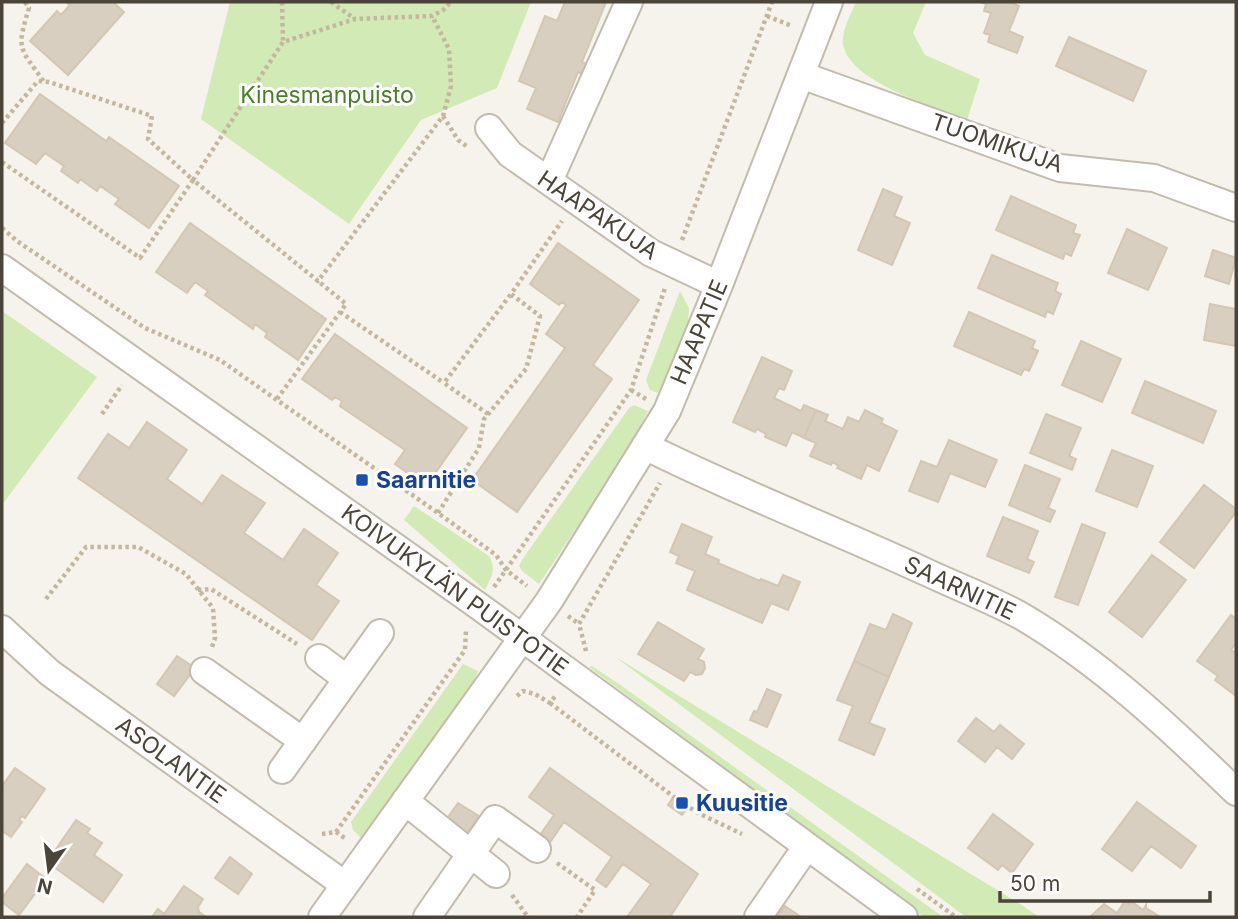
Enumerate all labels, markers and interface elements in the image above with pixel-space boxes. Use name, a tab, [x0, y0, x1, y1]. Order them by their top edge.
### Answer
park label: Kinesmanpuisto	[240, 81, 414, 109]
street label: TUOMIKUJA	[927, 107, 1067, 179]
street label: HAAPAKUJA	[532, 164, 664, 266]
street label: HAAPATIE	[664, 275, 734, 389]
place label: Saarnitie	[376, 466, 476, 494]
marker: Saarnitie	[354, 472, 370, 488]
street label: KOIVUKYLÄN PUISTOTIE	[336, 498, 574, 682]
street label: SAARNITIE	[900, 550, 1020, 626]
street label: ASOLANTIE	[110, 711, 232, 809]
place label: Kuusitie	[696, 789, 788, 817]
marker: Kuusitie	[674, 795, 690, 811]
north arrow	[14, 835, 84, 905]
scale bar	[1000, 860, 1210, 904]
text: 50 m	[1010, 871, 1060, 896]
text: N	[35, 873, 55, 899]

